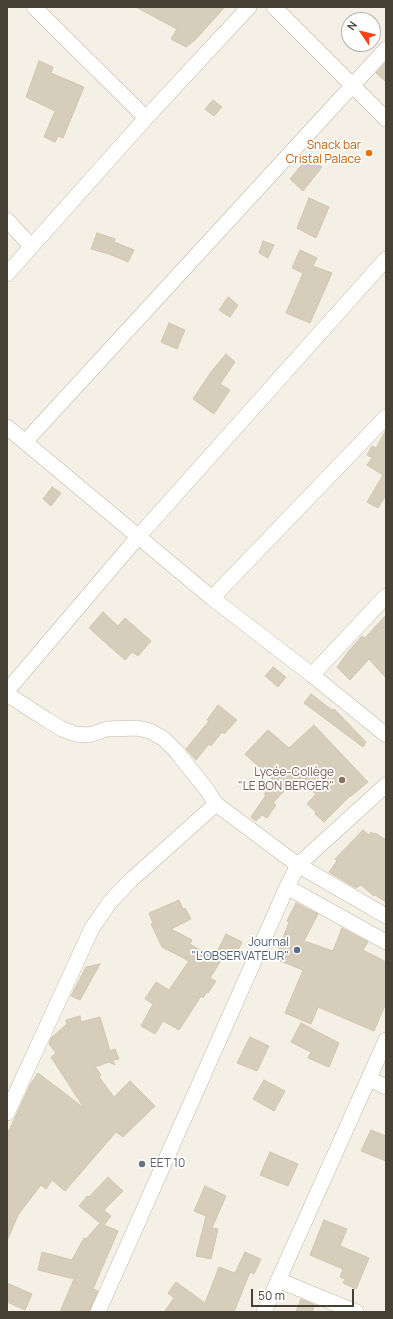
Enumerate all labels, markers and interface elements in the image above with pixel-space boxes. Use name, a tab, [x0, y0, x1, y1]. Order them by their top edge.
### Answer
north arrow	[341, 12, 381, 52]
text: N	[343, 18, 360, 33]
place label: Snack bar Cristal Palace	[286, 139, 361, 167]
marker: Snack bar Cristal Palace	[364, 148, 374, 158]
place label: Lycée-Collège "LE BON BERGER"	[238, 766, 334, 794]
marker: Lycée-Collège "LE BON BERGER"	[337, 775, 347, 785]
place label: Journal "L'OBSERVATEUR"	[191, 936, 289, 964]
marker: Journal "L'OBSERVATEUR"	[292, 945, 302, 955]
place label: EET 10	[150, 1157, 185, 1171]
marker: EET 10	[137, 1159, 147, 1169]
scale bar	[253, 1281, 356, 1307]
text: 50 m	[258, 1287, 285, 1304]

